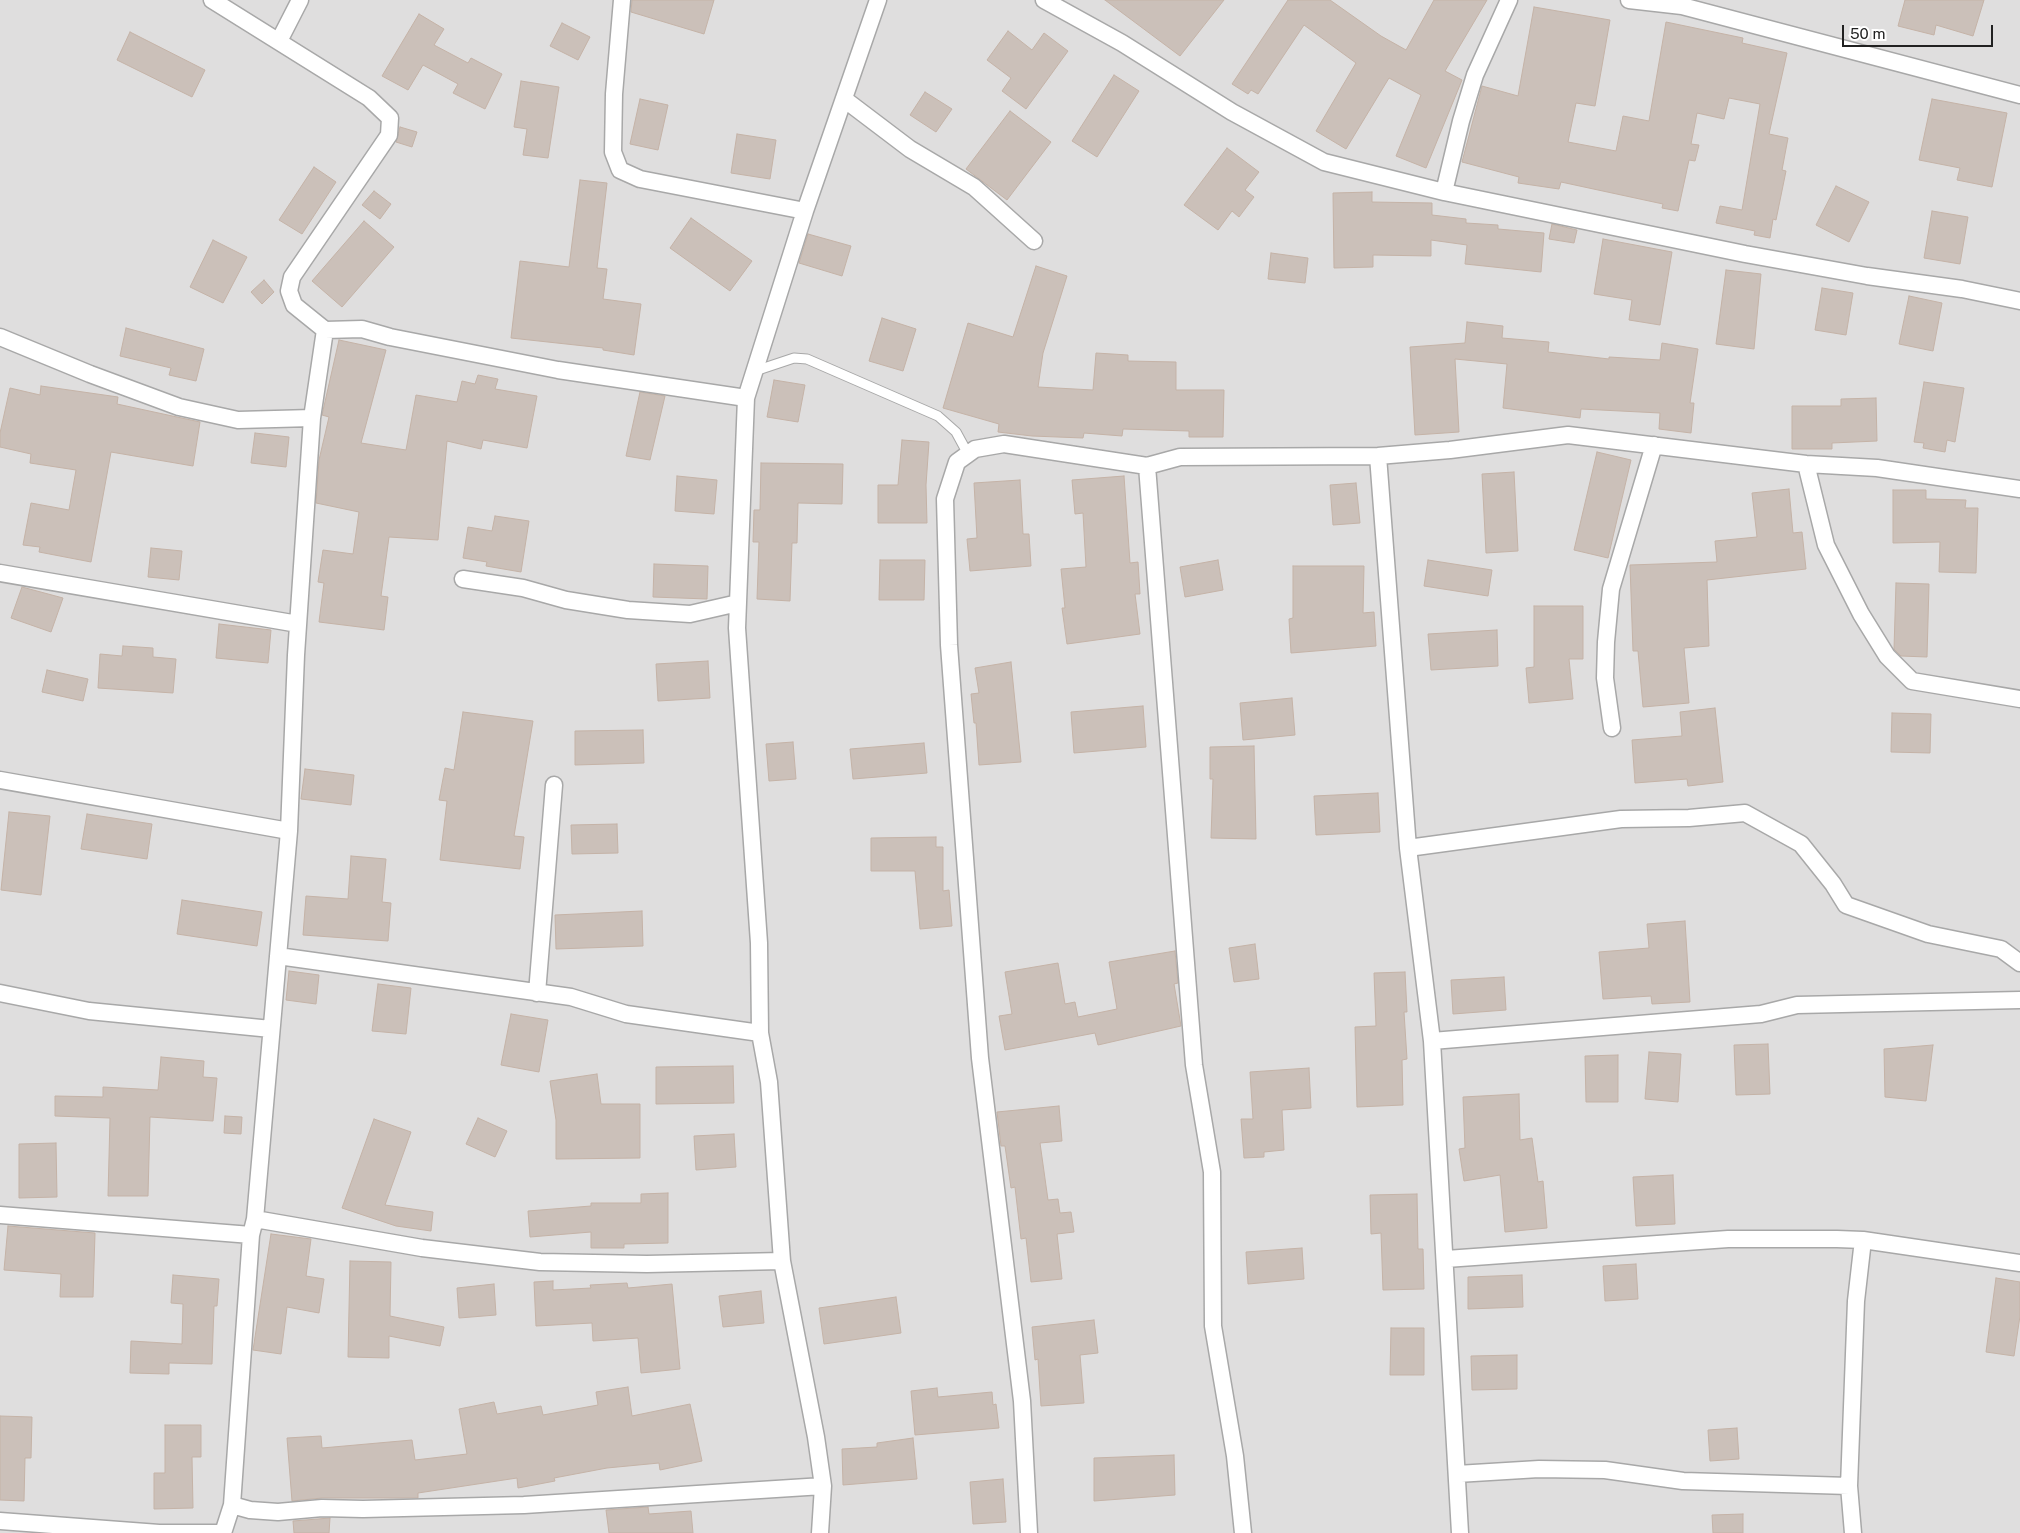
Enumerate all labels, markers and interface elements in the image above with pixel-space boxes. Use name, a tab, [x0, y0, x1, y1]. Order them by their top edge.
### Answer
scale bar	[1845, 15, 1996, 47]
text: 50 m	[1850, 25, 1885, 42]

